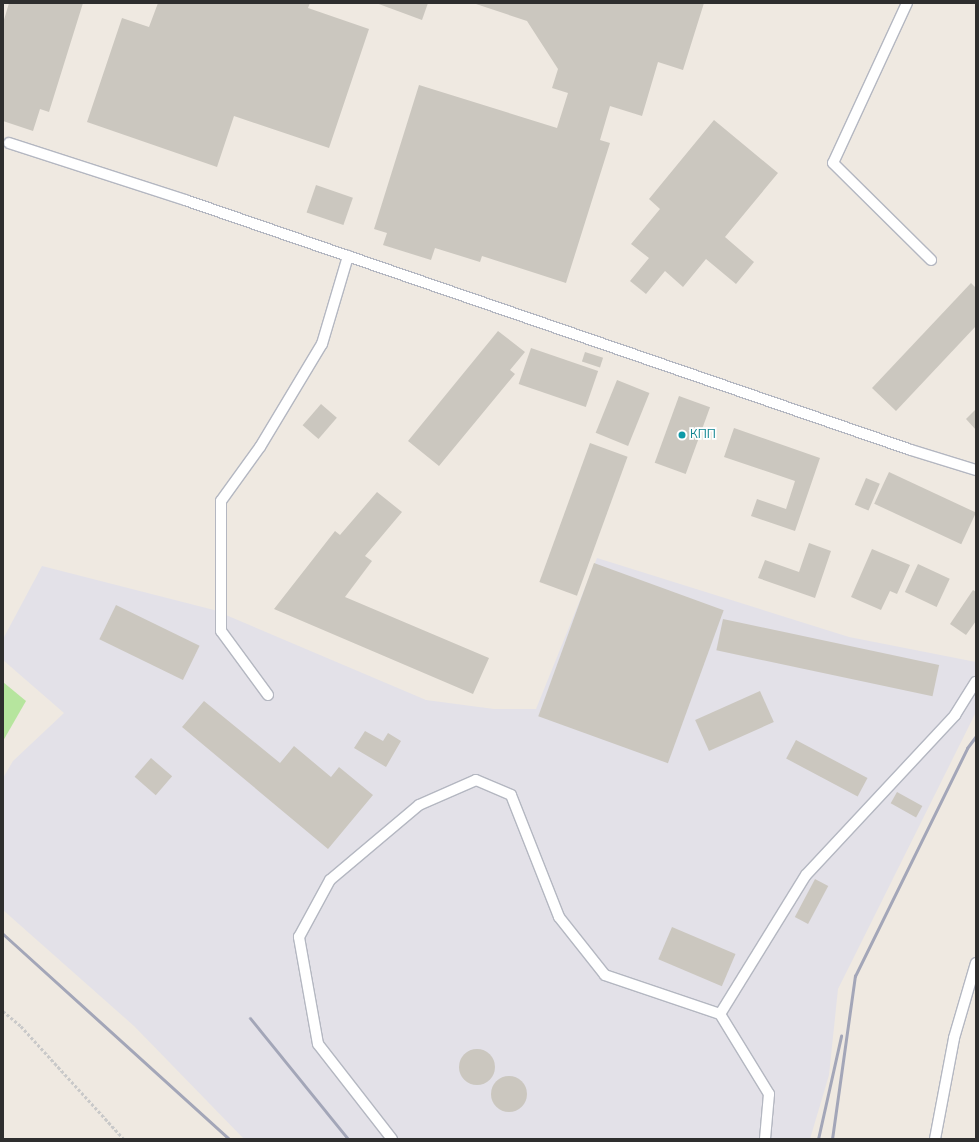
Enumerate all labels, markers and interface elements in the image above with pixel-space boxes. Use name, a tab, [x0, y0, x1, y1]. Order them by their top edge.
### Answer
place label: КПП	[690, 428, 716, 442]
marker: КПП	[677, 430, 687, 440]

